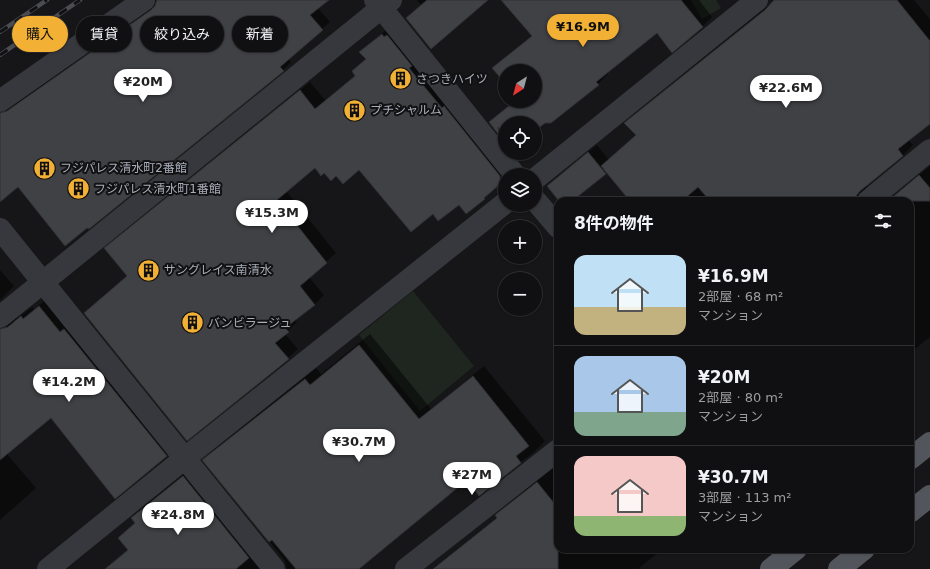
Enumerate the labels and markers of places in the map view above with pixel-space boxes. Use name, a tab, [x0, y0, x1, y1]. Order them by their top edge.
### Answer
pin: ¥16.9M	[550, 14, 616, 48]
building icon: さつきハイツ	[387, 66, 413, 92]
pin: ¥20M	[119, 69, 167, 103]
place label: さつきハイツ	[416, 72, 488, 86]
pin: ¥22.6M	[753, 75, 819, 109]
building icon: プチシャルム	[342, 97, 368, 123]
place label: プチシャルム	[370, 103, 442, 117]
building icon: フジパレス清水町2番館	[32, 155, 58, 181]
place label: フジパレス清水町2番館	[60, 161, 187, 175]
building icon: フジパレス清水町1番館	[66, 176, 92, 202]
place label: フジパレス清水町1番館	[94, 182, 221, 196]
pin: ¥15.3M	[239, 200, 305, 234]
building icon: サングレイス南清水	[135, 257, 161, 283]
place label: サングレイス南清水	[164, 263, 272, 277]
building icon: バンビラージュ	[179, 310, 205, 336]
place label: バンビラージュ	[208, 316, 292, 330]
pin: ¥14.2M	[36, 369, 102, 403]
pin: ¥30.7M	[326, 429, 392, 463]
pin: ¥27M	[448, 462, 496, 496]
pin: ¥24.8M	[145, 502, 211, 536]

